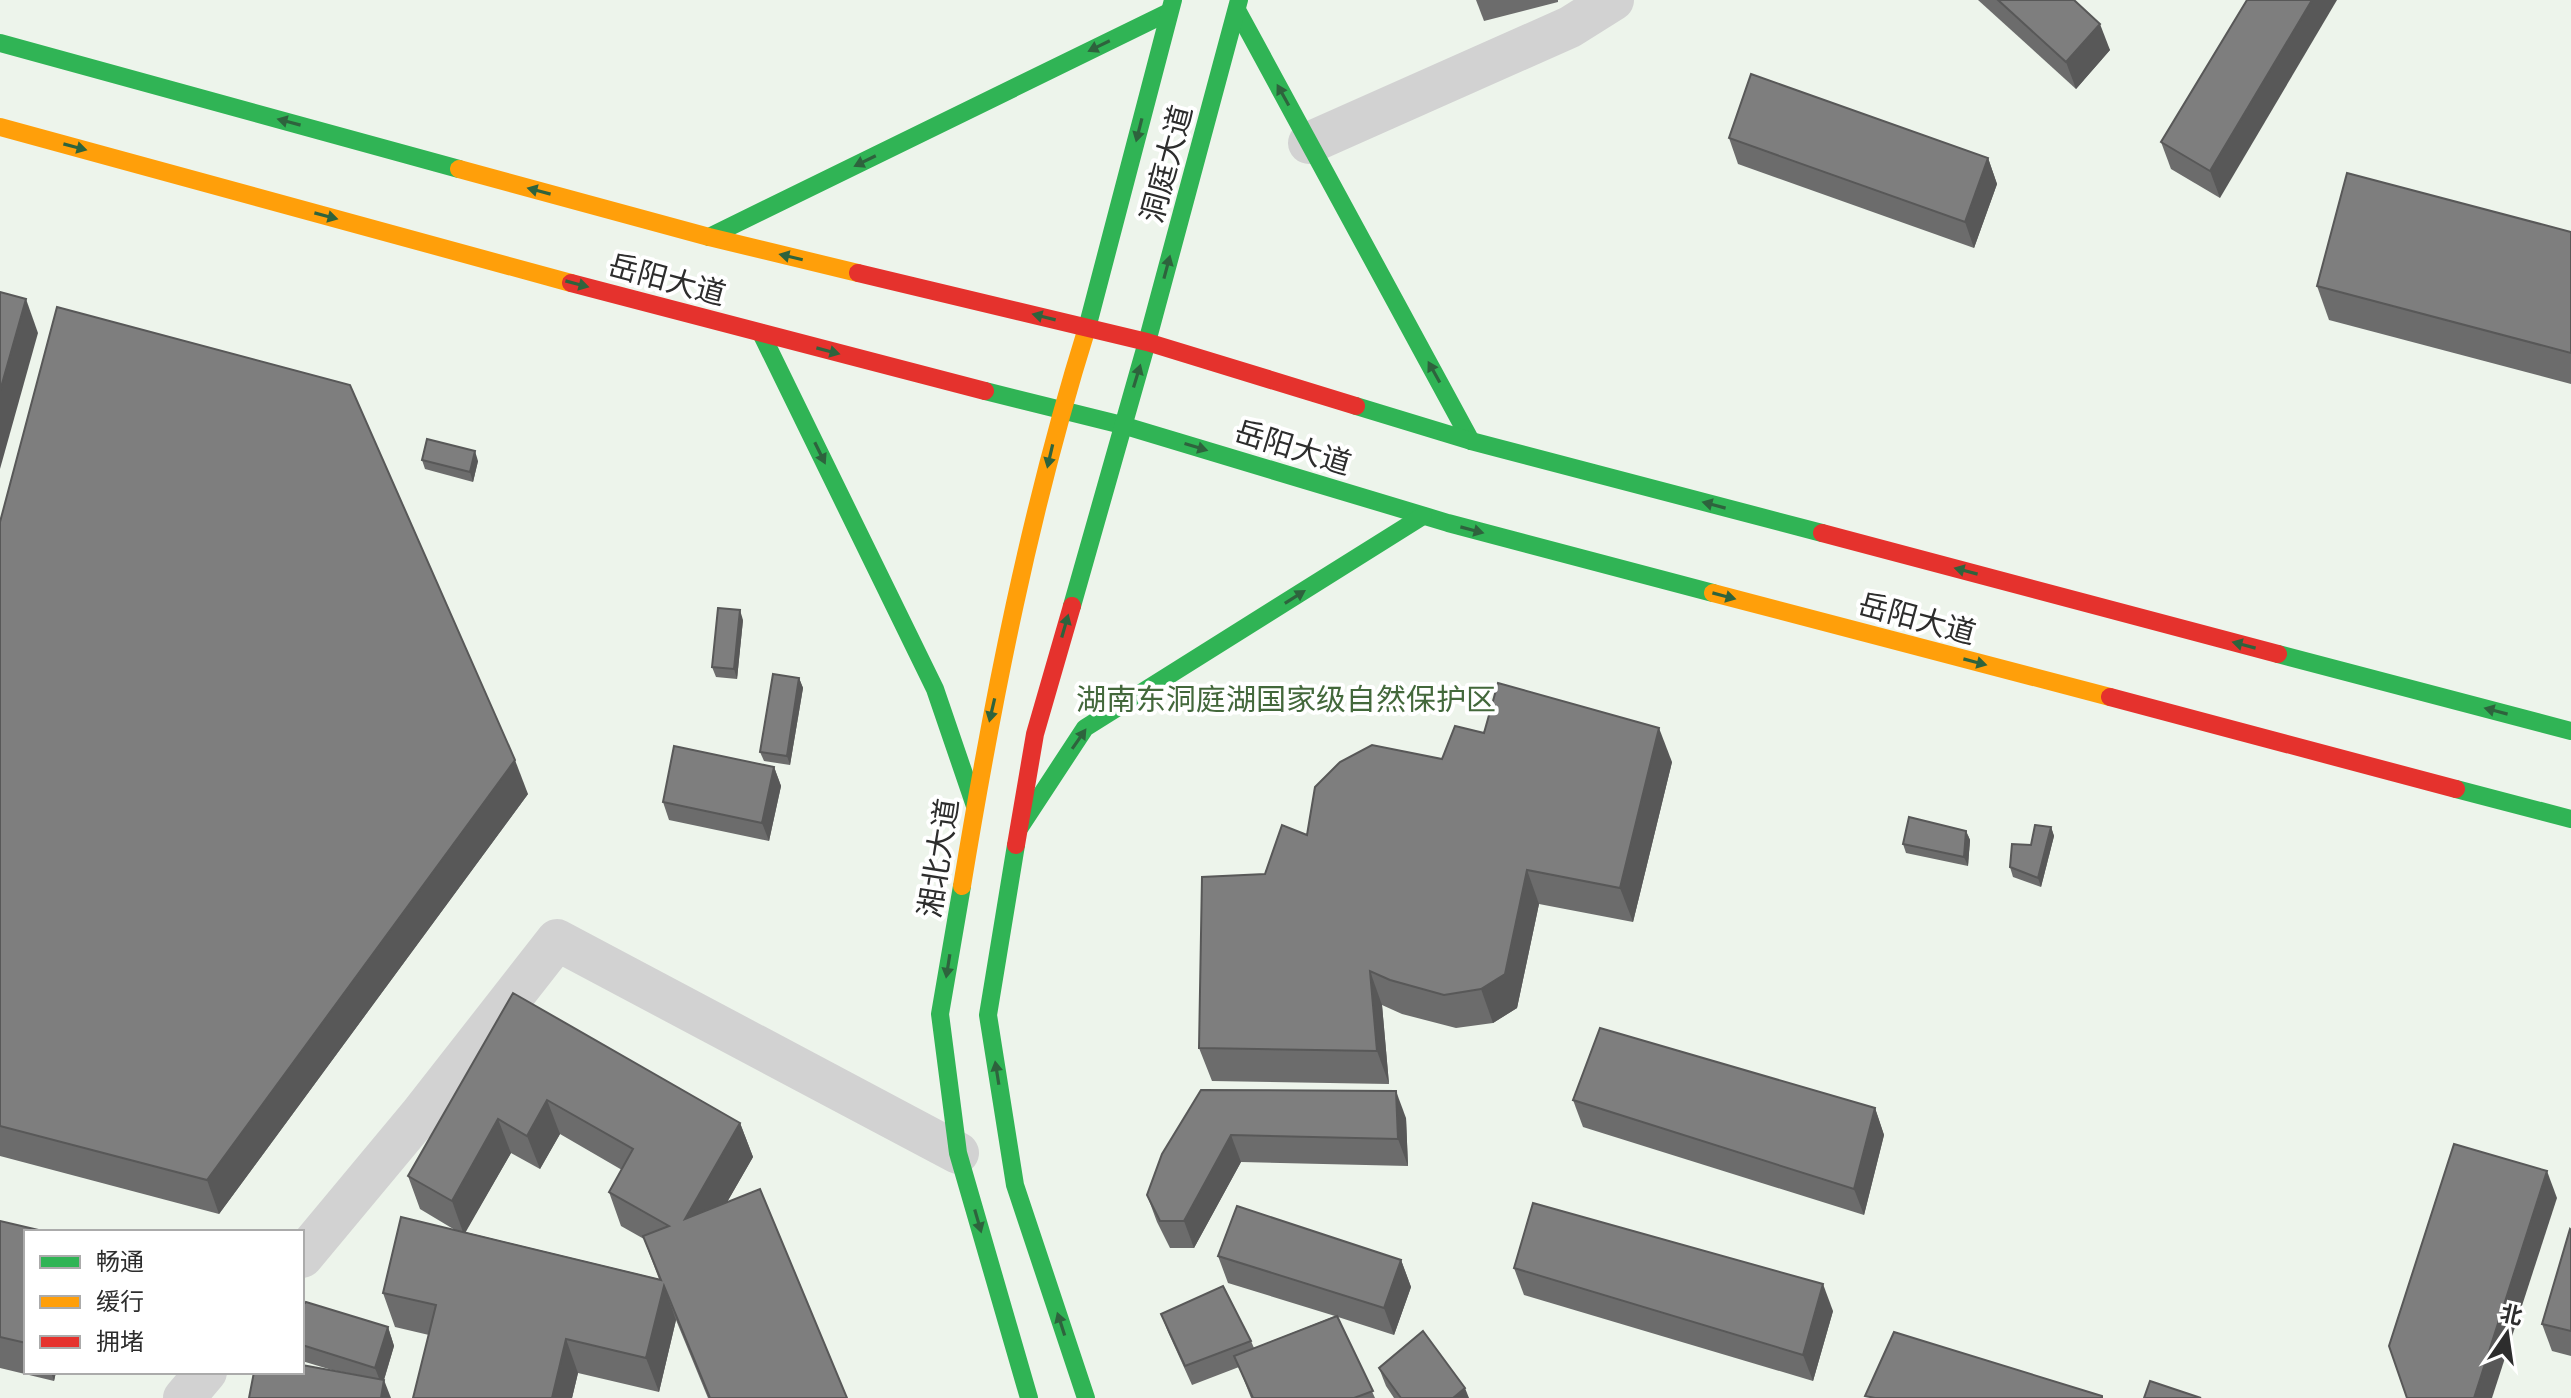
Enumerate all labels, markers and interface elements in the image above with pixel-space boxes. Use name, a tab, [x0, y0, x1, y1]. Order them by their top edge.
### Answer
one-way arrow	[1087, 40, 1110, 53]
one-way arrow	[1276, 84, 1290, 106]
street label: 洞庭大道	[1132, 101, 1200, 227]
one-way arrow	[276, 115, 300, 128]
one-way arrow	[1132, 117, 1144, 142]
one-way arrow	[63, 142, 88, 154]
one-way arrow	[854, 154, 877, 167]
one-way arrow	[527, 184, 551, 197]
one-way arrow	[315, 210, 339, 223]
street label: 岳阳大道	[604, 245, 730, 313]
one-way arrow	[778, 250, 803, 263]
one-way arrow	[1161, 254, 1174, 278]
one-way arrow	[564, 279, 589, 291]
one-way arrow	[1031, 311, 1056, 323]
one-way arrow	[816, 345, 841, 357]
one-way arrow	[1427, 361, 1441, 384]
one-way arrow	[1131, 363, 1143, 387]
street label: 岳阳大道	[1230, 411, 1356, 483]
one-way arrow	[1185, 441, 1209, 454]
one-way arrow	[813, 442, 827, 465]
one-way arrow	[1044, 444, 1056, 469]
one-way arrow	[1702, 498, 1727, 510]
one-way arrow	[1460, 524, 1485, 536]
one-way arrow	[1953, 565, 1978, 577]
street label: 岳阳大道	[1854, 584, 1980, 652]
one-way arrow	[1284, 590, 1306, 604]
one-way arrow	[1712, 590, 1736, 603]
one-way arrow	[1059, 613, 1072, 637]
one-way arrow	[2232, 638, 2257, 650]
one-way arrow	[1964, 656, 1988, 669]
park label: 湖南东洞庭湖国家级自然保护区	[1076, 680, 1496, 718]
one-way arrow	[985, 697, 998, 722]
one-way arrow	[2483, 704, 2508, 716]
one-way arrow	[1070, 728, 1086, 749]
street label: 湘北大道	[910, 796, 966, 920]
one-way arrow	[942, 954, 954, 979]
one-way arrow	[991, 1060, 1003, 1085]
one-way arrow	[972, 1210, 985, 1234]
legend	[24, 1230, 304, 1374]
text: 畅通	[96, 1246, 144, 1276]
text: 缓行	[96, 1286, 144, 1316]
north arrow	[2467, 1294, 2547, 1374]
text: 北	[2498, 1298, 2525, 1331]
one-way arrow	[1055, 1312, 1067, 1336]
text: 拥堵	[96, 1326, 144, 1356]

